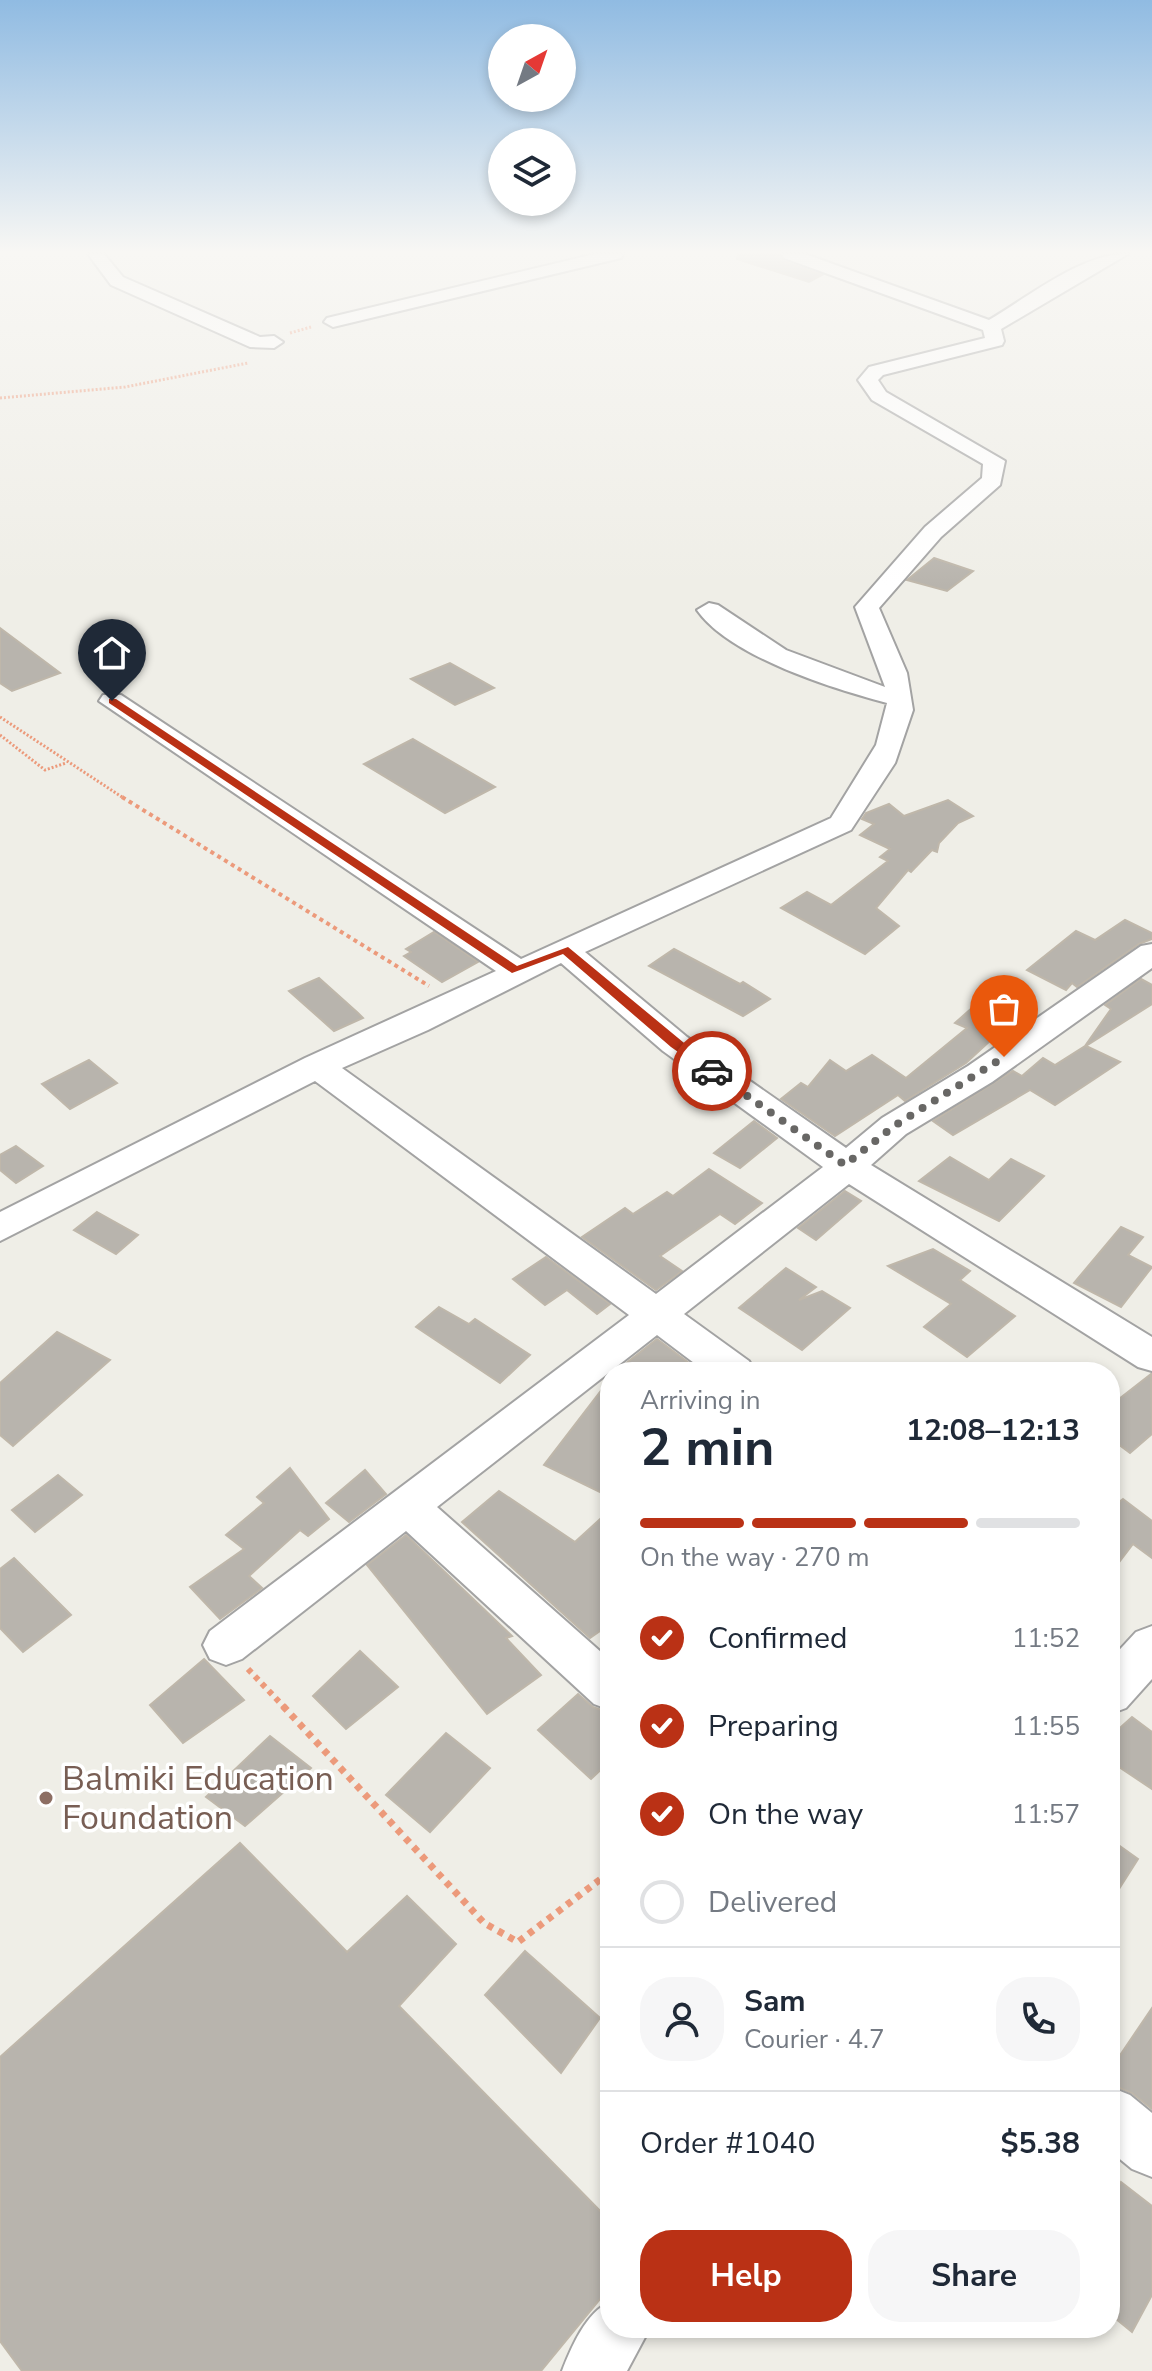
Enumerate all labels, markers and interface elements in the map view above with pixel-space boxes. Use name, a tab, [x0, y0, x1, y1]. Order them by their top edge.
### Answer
north arrow	[488, 24, 576, 112]
map controls	[488, 24, 576, 216]
button: layers	[488, 128, 576, 216]
pin	[78, 619, 146, 701]
icon: home	[90, 631, 134, 675]
pin	[970, 975, 1038, 1057]
icon: bag	[982, 987, 1026, 1031]
courier	[672, 1031, 752, 1111]
icon: car	[690, 1049, 734, 1093]
text: Arriving in	[640, 1383, 761, 1418]
text: 12:08–12:13	[906, 1410, 1080, 1451]
text: 2 min	[640, 1412, 775, 1483]
text: On the way · 270 m	[640, 1540, 869, 1575]
icon: check	[640, 1616, 684, 1660]
text: Confirmed	[708, 1618, 848, 1659]
text: 11:52	[1012, 1621, 1080, 1656]
icon: check	[640, 1704, 684, 1748]
text: Preparing	[708, 1706, 839, 1747]
text: 11:55	[1012, 1709, 1080, 1744]
place label: Balmiki Education Foundation	[62, 1756, 334, 1841]
marker: Balmiki Education Foundation	[37, 1789, 55, 1807]
icon: check	[640, 1792, 684, 1836]
text: On the way	[708, 1794, 863, 1835]
text: 11:57	[1012, 1797, 1080, 1832]
text: Delivered	[708, 1882, 837, 1923]
button: person	[640, 1977, 724, 2061]
button: phone	[996, 1977, 1080, 2061]
text: Sam	[744, 1981, 806, 2022]
text: Courier · 4.7	[744, 2022, 885, 2057]
text: Order #1040	[640, 2123, 815, 2164]
text: $5.38	[1001, 2123, 1080, 2164]
button: Help	[640, 2230, 852, 2322]
button: Share	[868, 2230, 1080, 2322]

